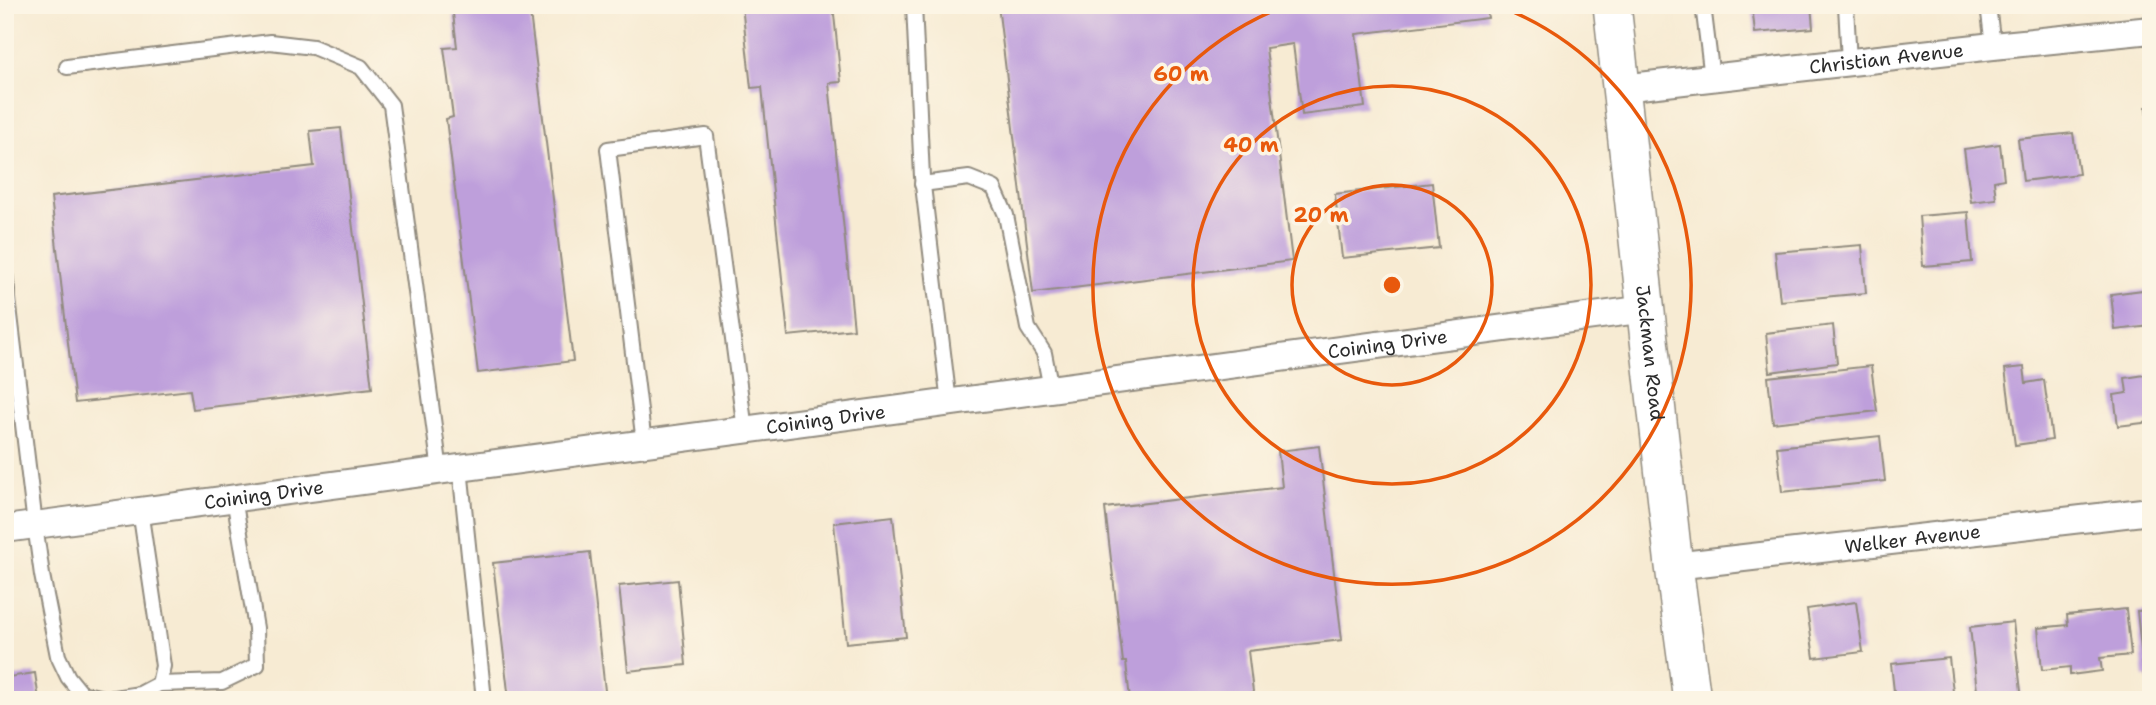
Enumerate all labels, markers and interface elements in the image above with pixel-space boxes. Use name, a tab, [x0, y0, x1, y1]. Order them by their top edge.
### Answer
street label: Christian Avenue	[1808, 37, 1965, 80]
text: 60 m	[1153, 60, 1209, 88]
text: 40 m	[1223, 131, 1279, 159]
text: 20 m	[1293, 201, 1349, 229]
centre of rings	[1380, 273, 1404, 297]
street label: Jackman Road	[1630, 284, 1670, 422]
street label: Coining Drive	[1326, 324, 1449, 365]
street label: Coining Drive	[764, 399, 887, 440]
street label: Coining Drive	[202, 474, 325, 515]
street label: Welker Avenue	[1843, 519, 1982, 559]

